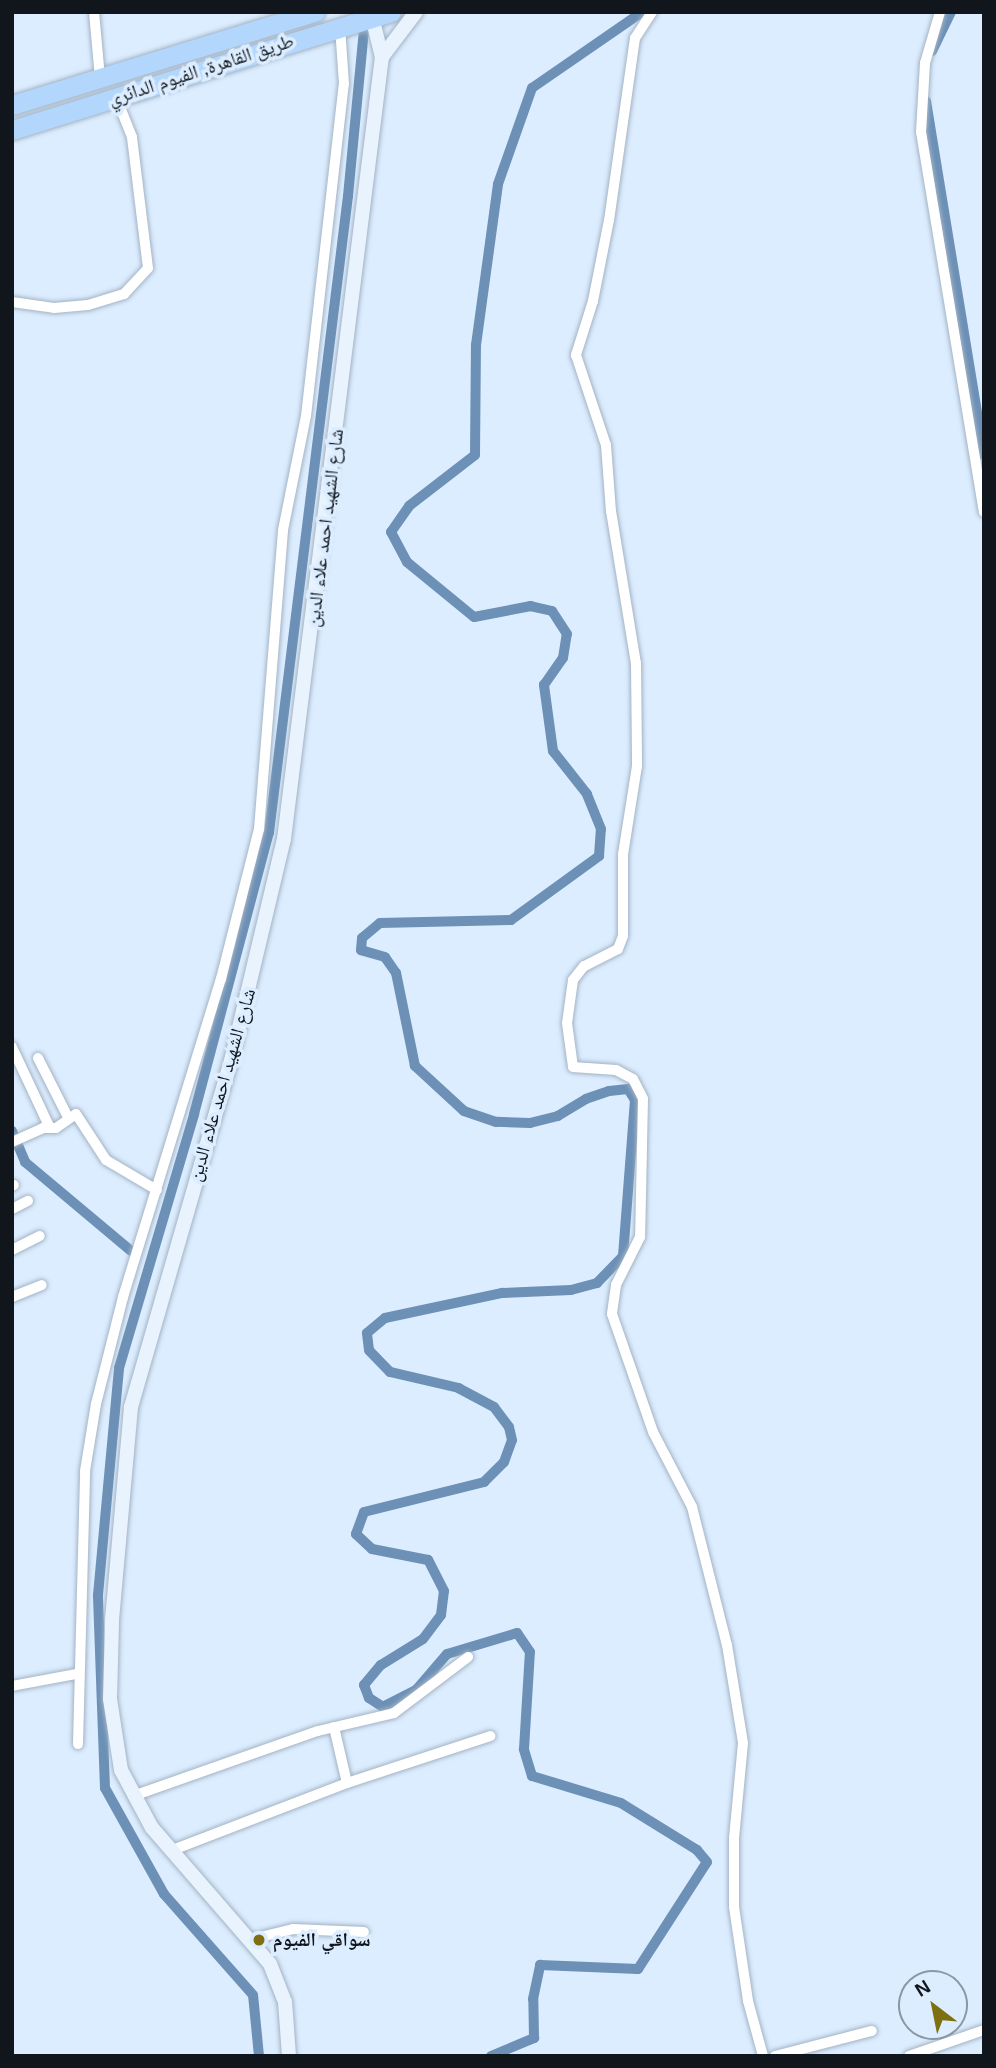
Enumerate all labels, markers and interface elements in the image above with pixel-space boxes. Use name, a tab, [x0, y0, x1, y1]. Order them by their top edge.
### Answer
street label: طريق القاهرة, الفيوم الدائري	[105, 29, 297, 111]
street label: شارع الشهيد احمد علاء الدين	[302, 428, 348, 628]
street label: شارع الشهيد احمد علاء الدين	[184, 986, 260, 1184]
place label: سواقي الفيوم	[273, 1929, 370, 1951]
marker: سواقي الفيوم	[251, 1932, 267, 1948]
north arrow	[898, 1970, 968, 2040]
text: N	[911, 1976, 934, 2001]

